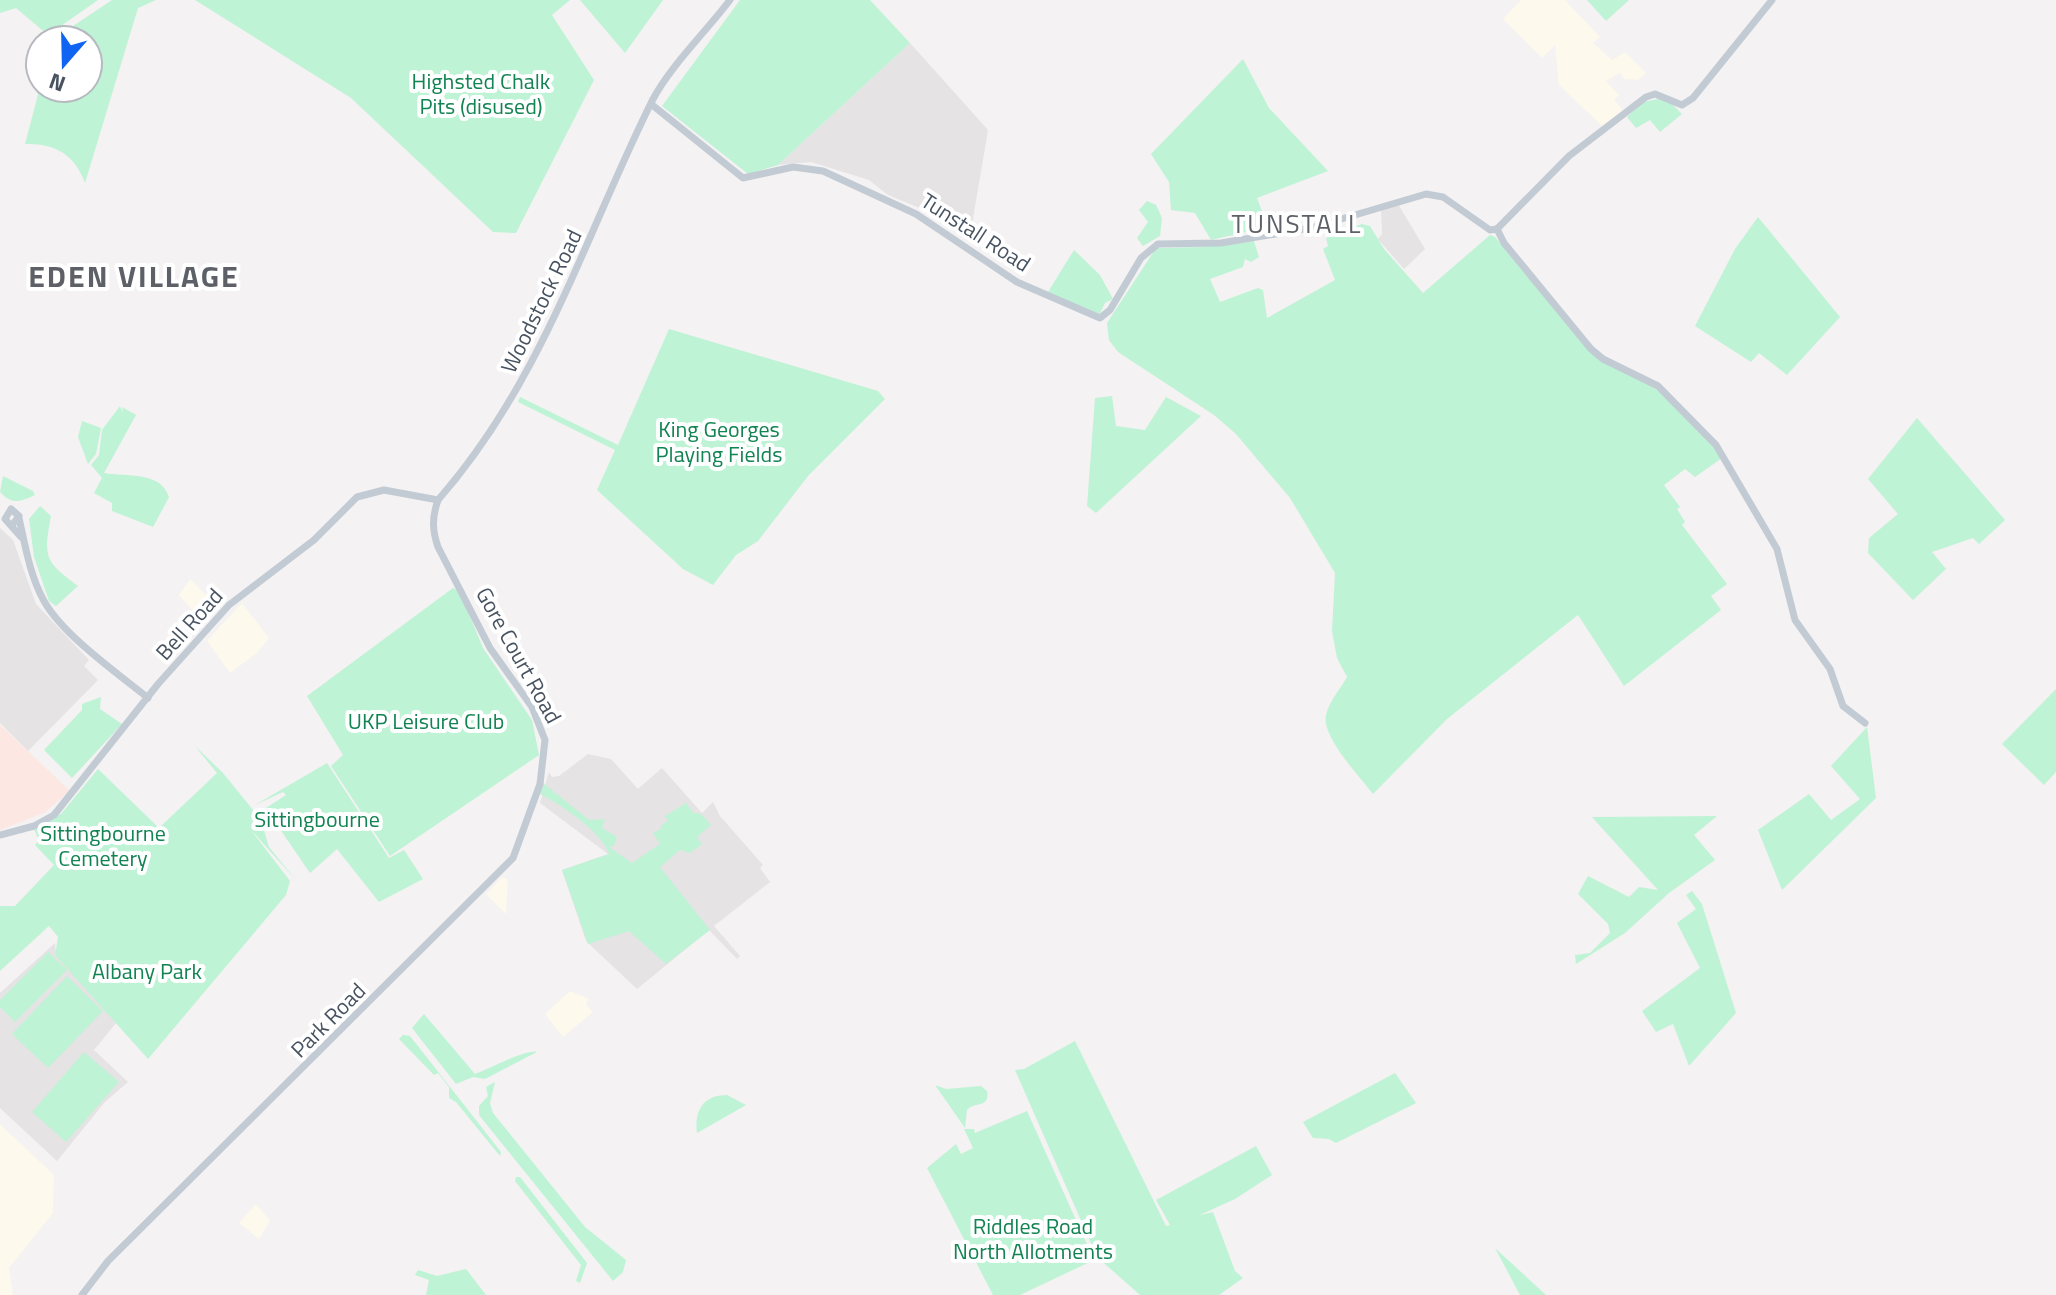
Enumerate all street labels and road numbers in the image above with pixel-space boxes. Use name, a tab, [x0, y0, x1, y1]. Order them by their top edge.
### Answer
street label: Tunstall Road	[914, 184, 1038, 280]
street label: Woodstock Road	[492, 223, 590, 379]
street label: Bell Road	[147, 580, 231, 668]
street label: Gore Court Road	[467, 581, 571, 729]
street label: Park Road	[283, 975, 373, 1065]

